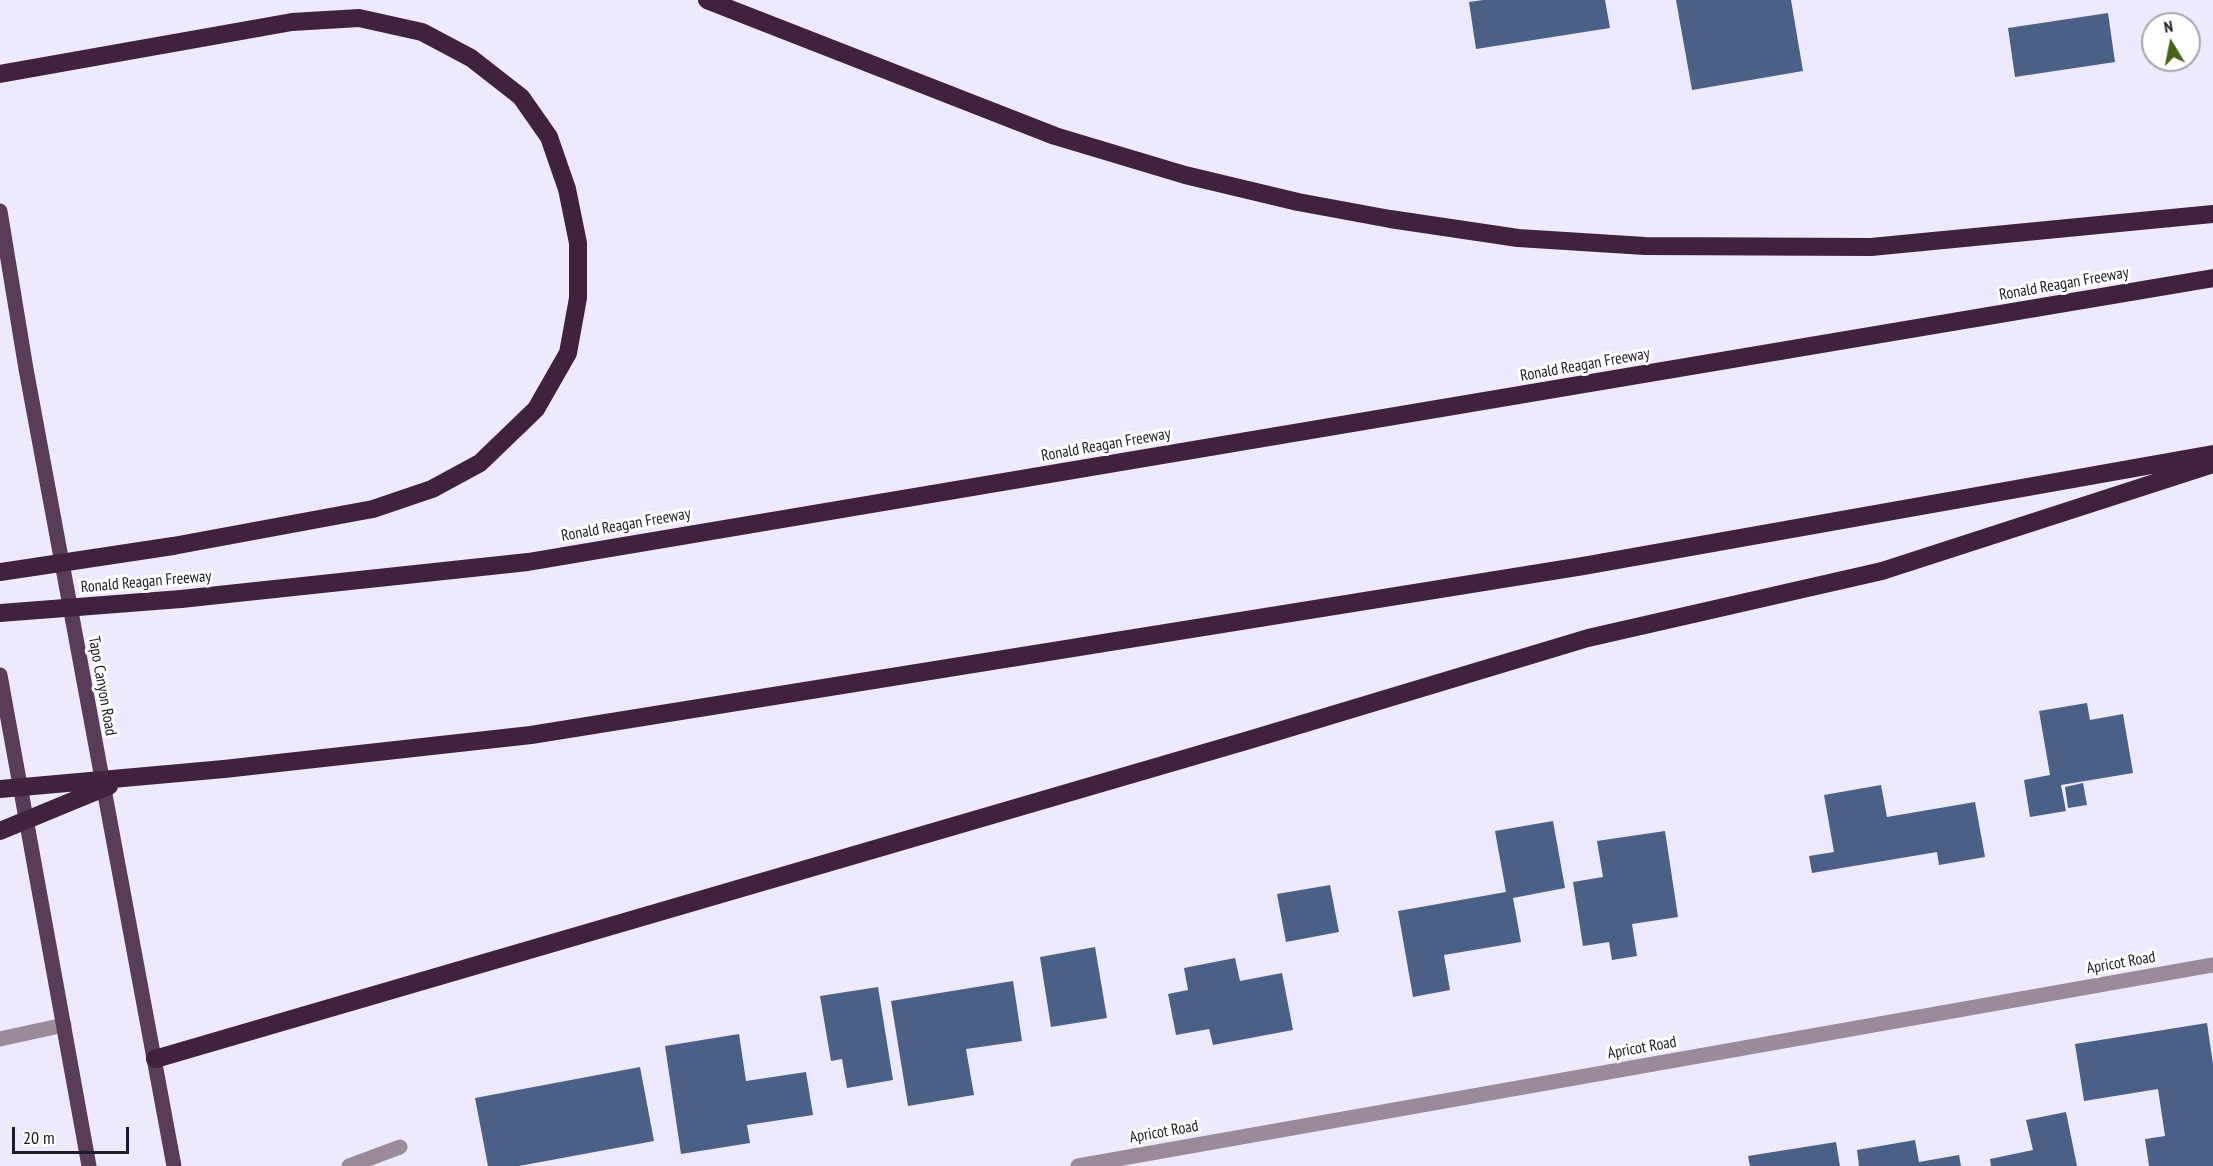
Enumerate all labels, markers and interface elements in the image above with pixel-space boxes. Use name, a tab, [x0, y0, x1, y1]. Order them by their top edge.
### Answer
north arrow	[2141, 12, 2201, 72]
text: N	[2162, 16, 2174, 37]
street label: Ronald Reagan Freeway	[1998, 263, 2130, 305]
street label: Ronald Reagan Freeway	[1519, 344, 1651, 386]
street label: Ronald Reagan Freeway	[1040, 424, 1172, 466]
street label: Ronald Reagan Freeway	[560, 504, 692, 546]
street label: Ronald Reagan Freeway	[80, 567, 212, 597]
street label: Tapo Canyon Road	[84, 635, 120, 737]
street label: Apricot Road	[2085, 947, 2157, 979]
street label: Apricot Road	[1606, 1032, 1678, 1064]
scale bar	[15, 1115, 132, 1153]
street label: Apricot Road	[1128, 1116, 1200, 1148]
text: 20 m	[23, 1126, 55, 1149]

